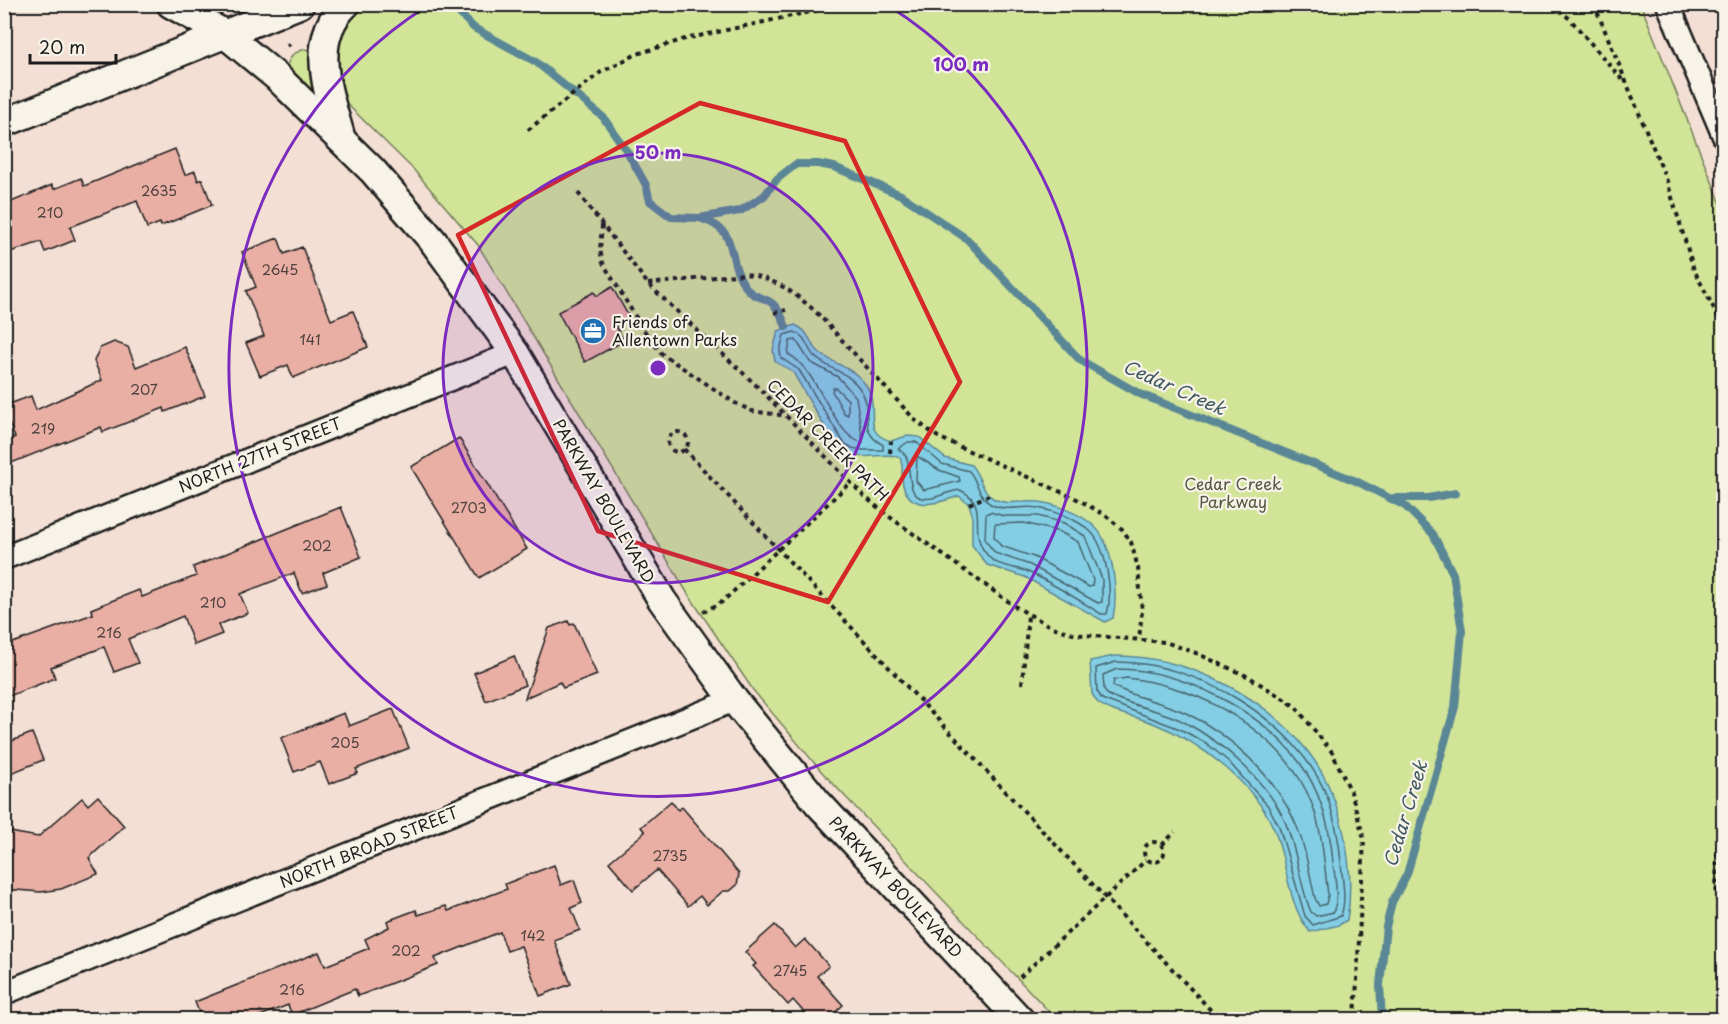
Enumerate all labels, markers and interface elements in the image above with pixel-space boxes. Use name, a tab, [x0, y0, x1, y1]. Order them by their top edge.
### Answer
scale bar	[30, 27, 116, 65]
text: 20 m	[39, 33, 85, 60]
text: 100 m	[933, 50, 989, 77]
text: 50 m	[635, 138, 681, 165]
house number: 2635	[141, 180, 177, 201]
house number: 210	[37, 202, 63, 223]
house number: 2645	[262, 259, 298, 280]
place label: Friends of Allentown Parks	[612, 309, 737, 351]
office icon: Friends of Allentown Parks	[578, 316, 608, 346]
house number: 141	[300, 329, 320, 350]
water label: Cedar Creek	[1119, 352, 1231, 422]
centre of rings	[648, 358, 668, 378]
street label: CEDAR CREEK PATH	[762, 373, 895, 506]
house number: 207	[130, 379, 158, 400]
street label: NORTH 27TH STREET	[175, 410, 345, 498]
street label: PARKWAY BOULEVARD	[548, 414, 662, 587]
house number: 219	[31, 418, 55, 439]
park label: Cedar Creek Parkway	[1184, 471, 1282, 513]
house number: 2703	[451, 497, 487, 518]
house number: 202	[302, 535, 332, 556]
house number: 210	[200, 592, 226, 613]
house number: 216	[96, 622, 122, 643]
house number: 205	[331, 732, 359, 753]
water label: Cedar Creek	[1376, 756, 1434, 870]
street label: NORTH BROAD STREET	[276, 799, 462, 893]
street label: PARKWAY BOULEVARD	[824, 810, 969, 963]
house number: 2735	[652, 845, 688, 866]
house number: 142	[521, 925, 546, 946]
house number: 202	[391, 940, 421, 961]
house number: 2745	[773, 960, 807, 981]
house number: 216	[279, 979, 305, 1000]

